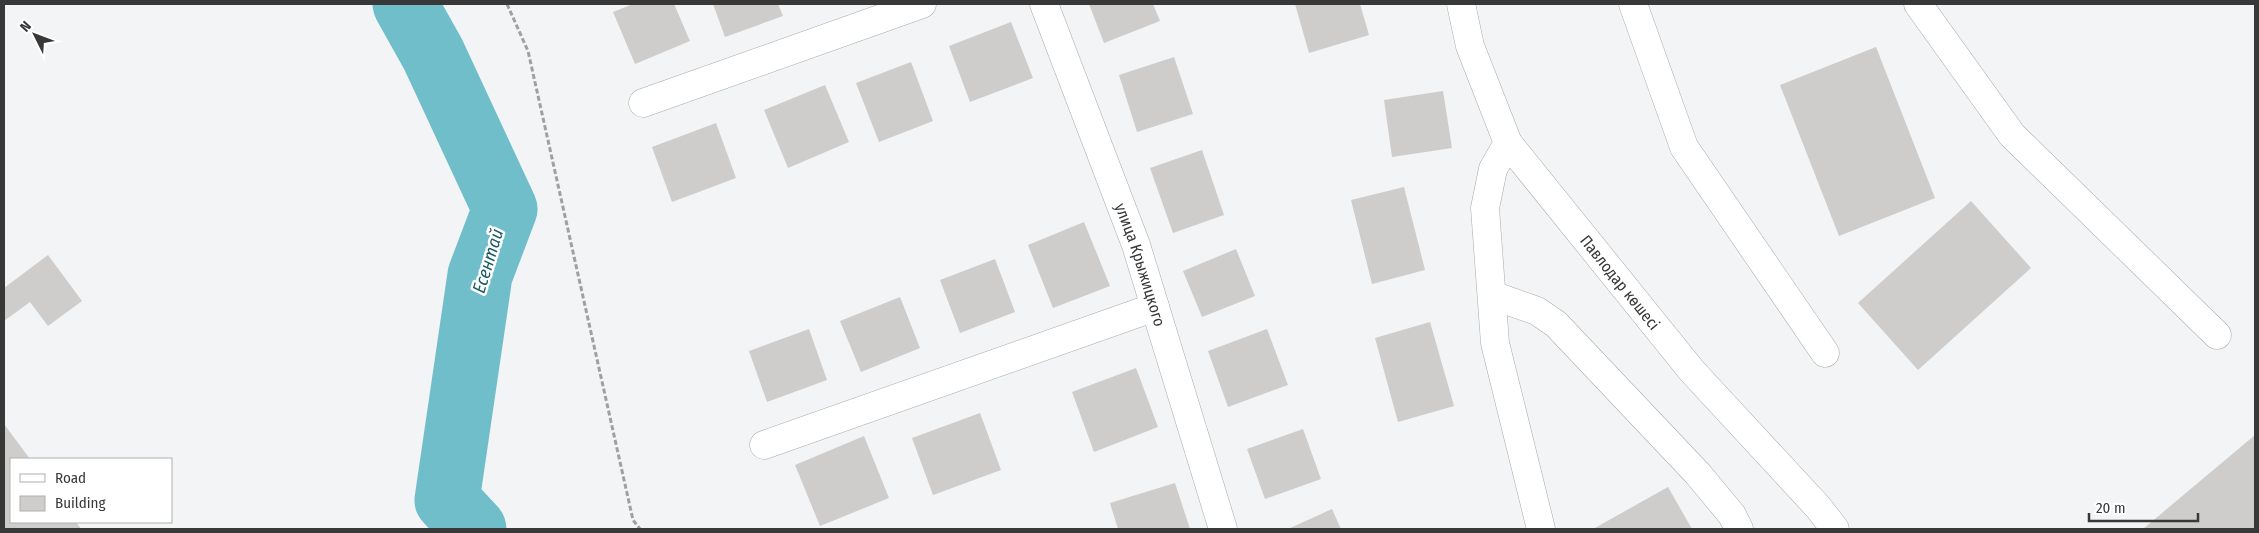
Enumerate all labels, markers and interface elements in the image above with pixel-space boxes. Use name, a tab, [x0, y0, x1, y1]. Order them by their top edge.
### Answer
north arrow	[10, 10, 60, 60]
text: N	[17, 18, 35, 35]
street label: улица Крыжицкого	[1111, 200, 1170, 329]
water label: Есентай	[468, 226, 508, 296]
street label: Павлодар көшесі	[1576, 231, 1664, 333]
legend	[10, 458, 172, 523]
text: Road	[55, 469, 86, 487]
scale bar	[2089, 490, 2198, 522]
text: Building	[55, 494, 106, 512]
text: 20 m	[2096, 499, 2126, 517]

